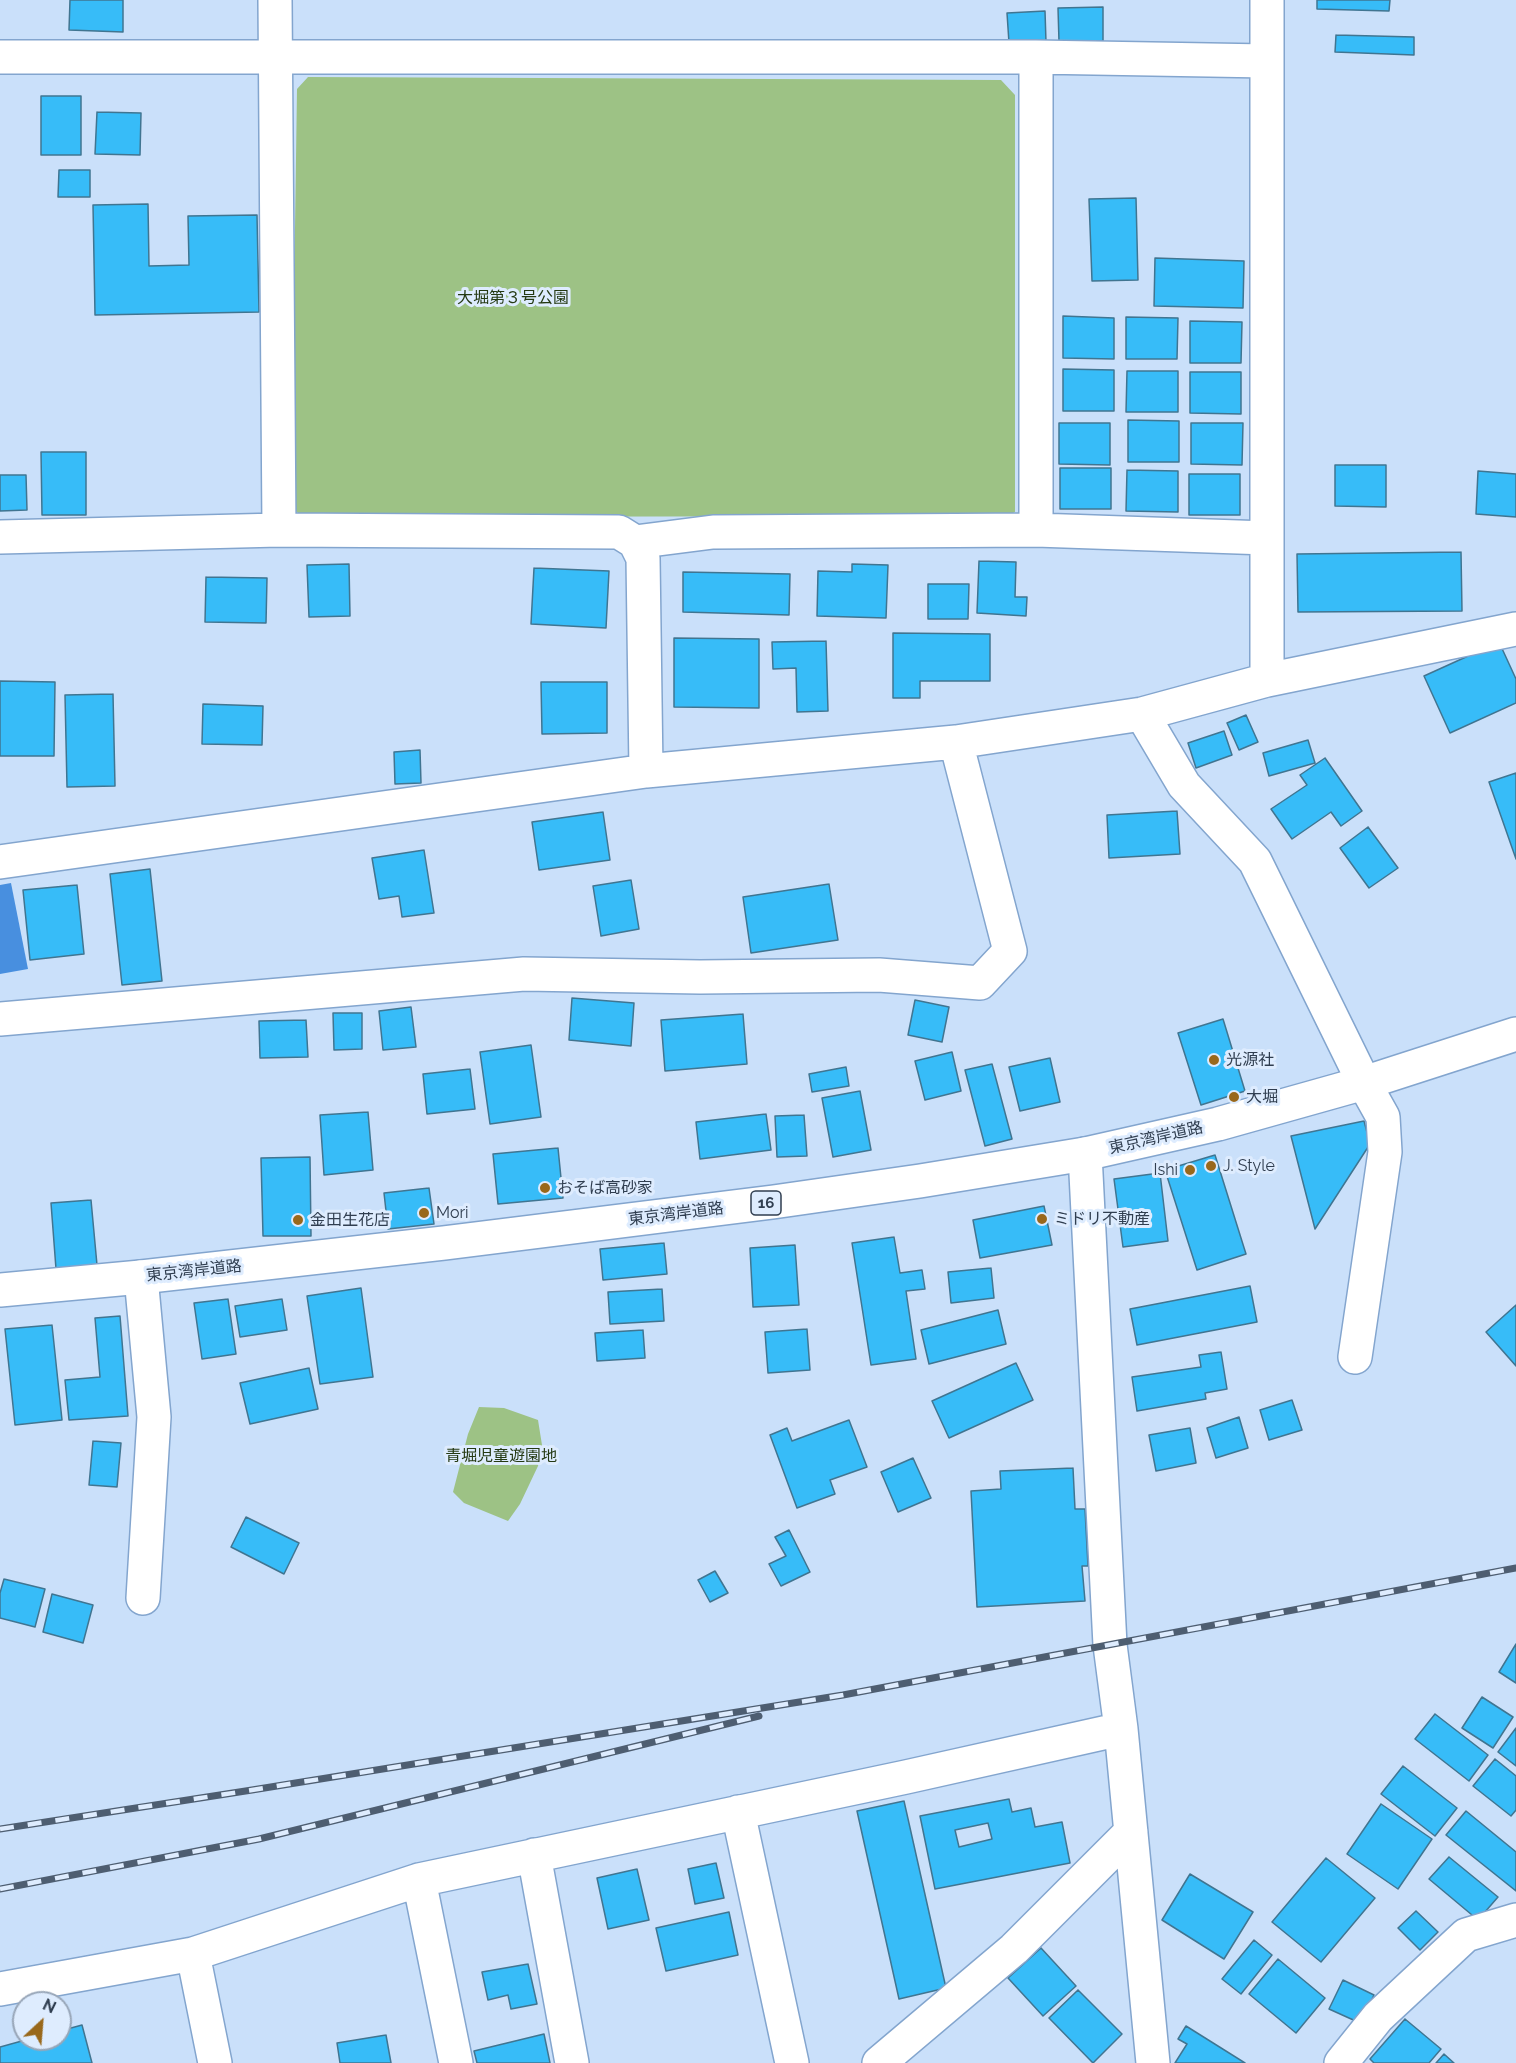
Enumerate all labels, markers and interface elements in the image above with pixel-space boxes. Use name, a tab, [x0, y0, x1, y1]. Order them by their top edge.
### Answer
park label: 大堀第３号公園	[457, 288, 569, 308]
place label: 光源社	[1226, 1050, 1274, 1070]
marker: 光源社	[1207, 1053, 1221, 1067]
place label: 大堀	[1246, 1087, 1278, 1107]
marker: 大堀	[1227, 1090, 1241, 1104]
street label: 東京湾岸道路	[1107, 1118, 1205, 1158]
place label: J. Style	[1223, 1156, 1275, 1176]
marker: J. Style	[1204, 1159, 1218, 1173]
place label: Ishi	[1154, 1160, 1178, 1180]
marker: Ishi	[1183, 1163, 1197, 1177]
place label: おそば高砂家	[557, 1178, 653, 1198]
marker: おそば高砂家	[538, 1181, 552, 1195]
road number: 16	[751, 1191, 781, 1215]
street label: 東京湾岸道路	[627, 1199, 725, 1229]
place label: Mori	[436, 1203, 469, 1223]
marker: Mori	[417, 1206, 431, 1220]
place label: ミドリ不動産	[1054, 1209, 1150, 1229]
place label: 金田生花店	[310, 1210, 390, 1230]
marker: ミドリ不動産	[1035, 1212, 1049, 1226]
marker: 金田生花店	[291, 1213, 305, 1227]
street label: 東京湾岸道路	[145, 1256, 243, 1286]
park label: 青堀児童遊園地	[445, 1446, 557, 1466]
north arrow	[12, 1991, 72, 2051]
text: N	[40, 1995, 59, 2017]

